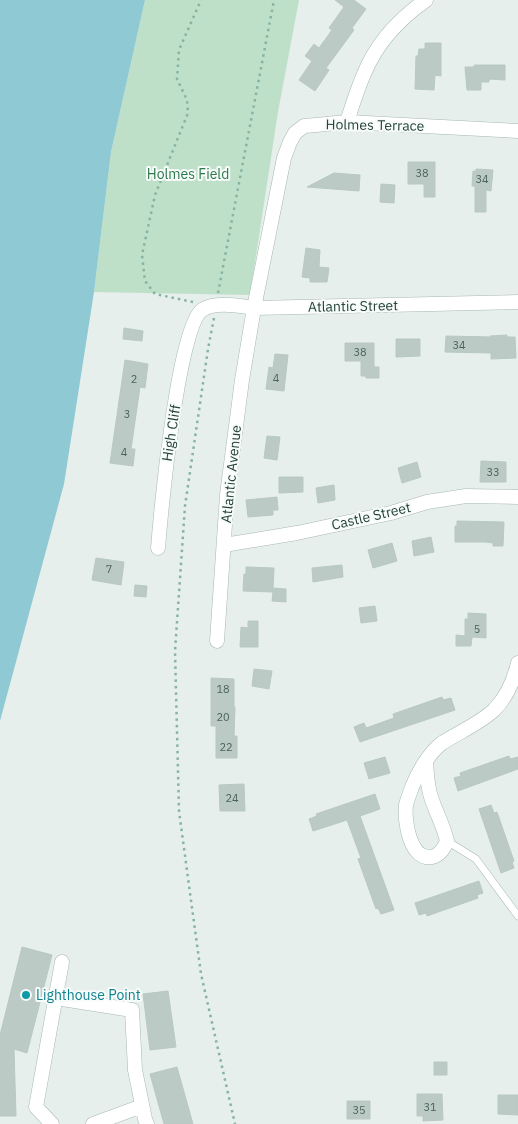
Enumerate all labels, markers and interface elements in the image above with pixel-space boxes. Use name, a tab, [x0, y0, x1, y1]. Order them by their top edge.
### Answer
street label: Holmes Terrace	[325, 115, 425, 135]
park label: Holmes Field	[147, 165, 229, 183]
house number: 38	[415, 166, 429, 180]
house number: 34	[475, 172, 489, 186]
street label: Atlantic Street	[308, 296, 398, 316]
house number: 34	[452, 338, 466, 352]
house number: 38	[353, 345, 367, 359]
house number: 4	[273, 371, 280, 385]
house number: 2	[131, 372, 137, 386]
street label: High Cliff	[158, 403, 184, 463]
house number: 3	[124, 407, 130, 421]
street label: Atlantic Avenue	[217, 424, 245, 524]
house number: 4	[121, 445, 128, 459]
house number: 33	[486, 465, 500, 479]
street label: Castle Street	[330, 498, 413, 534]
house number: 7	[106, 562, 112, 576]
house number: 5	[474, 622, 480, 636]
house number: 18	[216, 682, 230, 696]
house number: 20	[216, 710, 230, 724]
house number: 22	[219, 740, 233, 754]
house number: 24	[225, 791, 239, 805]
place label: Lighthouse Point	[36, 986, 141, 1004]
marker: Lighthouse Point	[20, 989, 32, 1001]
house number: 31	[423, 1100, 437, 1114]
house number: 35	[352, 1103, 366, 1117]

